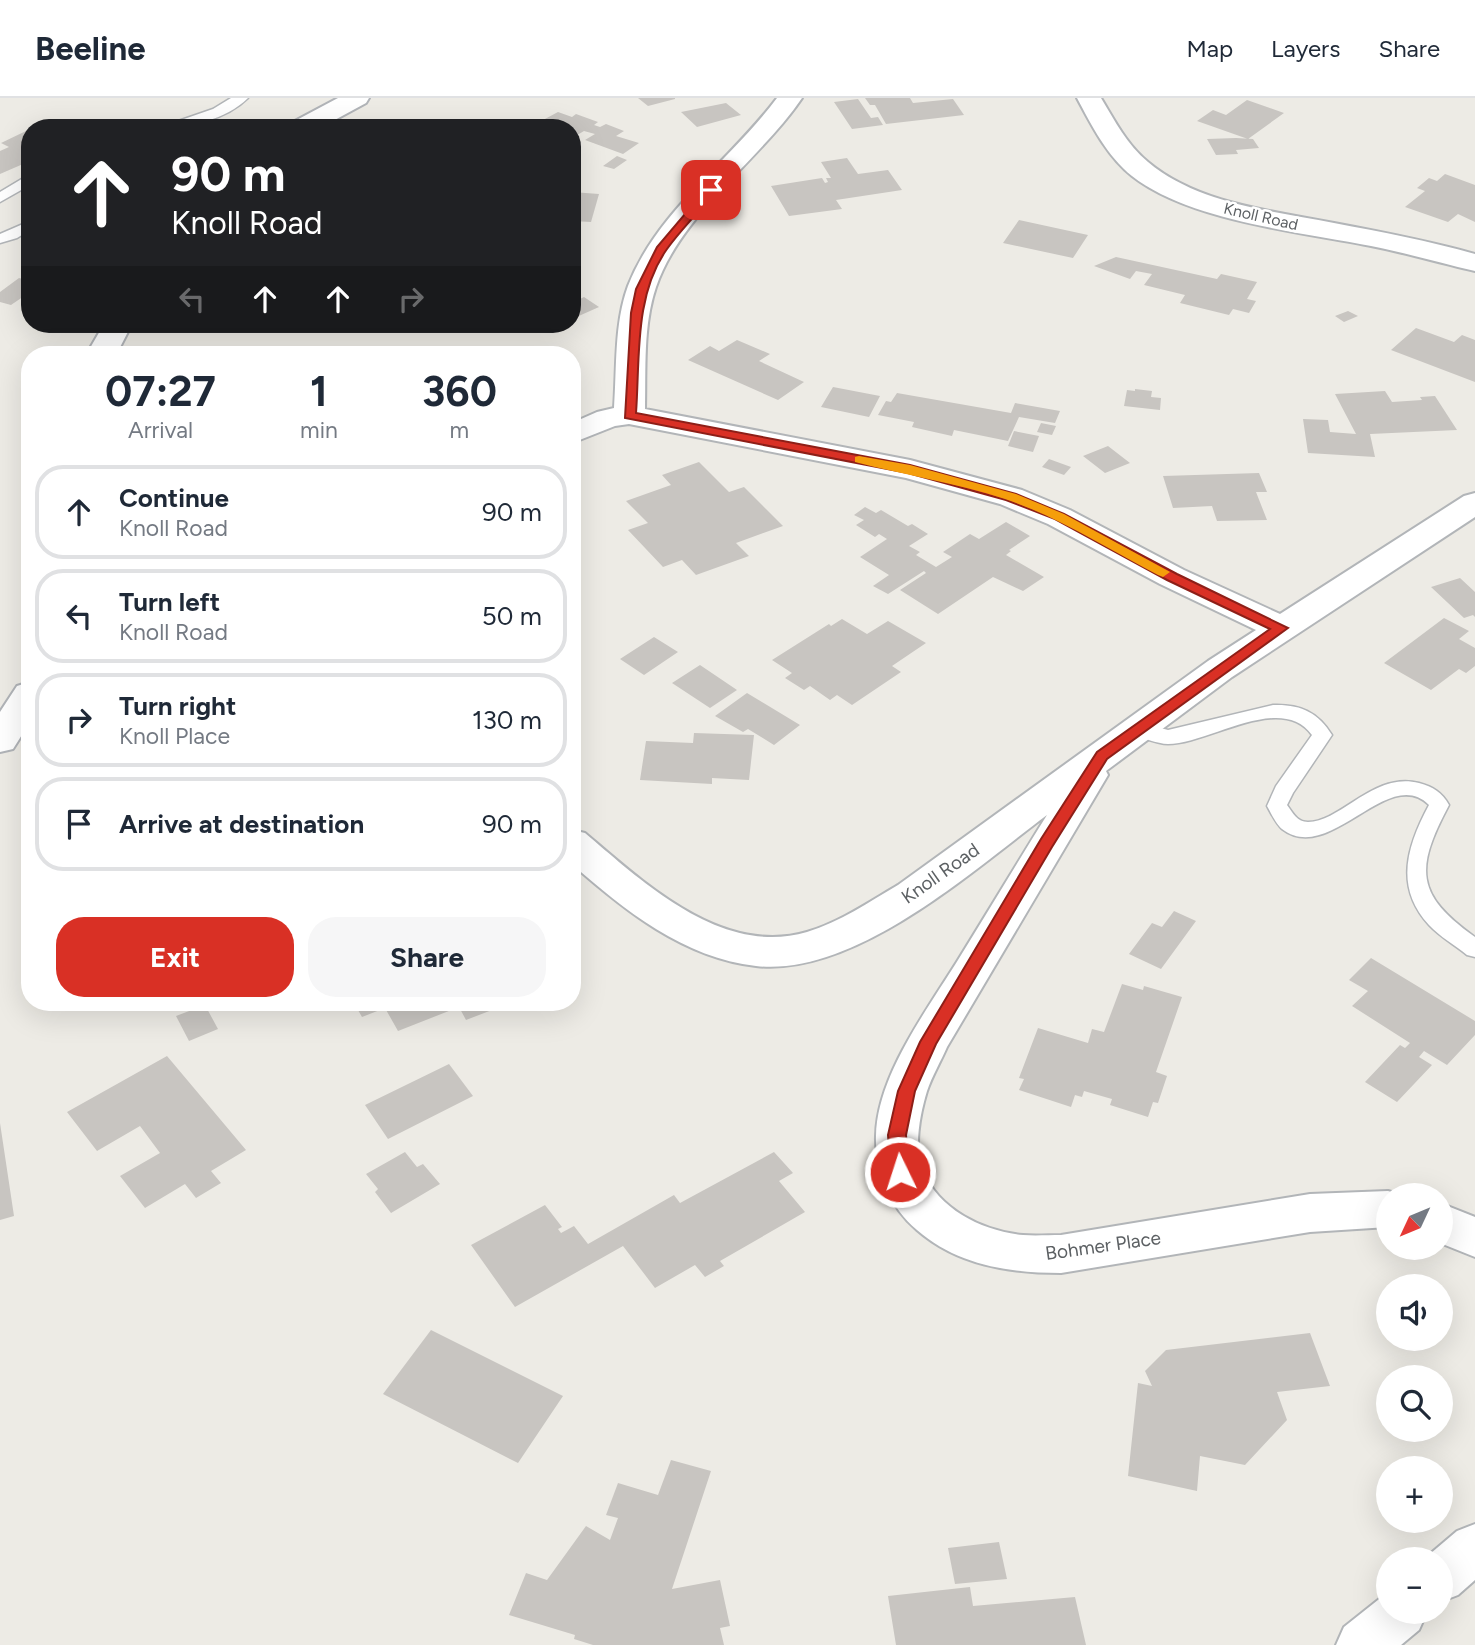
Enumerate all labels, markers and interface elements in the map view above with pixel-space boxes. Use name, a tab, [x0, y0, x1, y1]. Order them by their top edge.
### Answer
text: Beeline	[35, 29, 146, 68]
text: Map	[1186, 34, 1233, 63]
text: Layers	[1271, 34, 1340, 63]
text: Share	[1378, 34, 1440, 63]
text: 90 m	[171, 144, 286, 203]
icon: ahead	[56, 147, 147, 238]
pin	[681, 160, 741, 220]
icon: arrive	[692, 171, 730, 209]
street label: Knoll Road	[1222, 199, 1300, 234]
text: Knoll Road	[171, 204, 323, 242]
icon: left	[173, 280, 211, 318]
icon: ahead	[246, 280, 284, 318]
icon: ahead	[319, 280, 357, 318]
icon: right	[392, 280, 430, 318]
text: 07:27	[105, 366, 216, 417]
text: 1	[310, 366, 328, 417]
text: 360	[422, 366, 497, 417]
text: Arrival	[128, 416, 193, 444]
text: min	[300, 416, 338, 444]
text: m	[450, 416, 469, 444]
text: Continue	[119, 482, 229, 514]
icon: ahead	[60, 493, 98, 531]
text: 90 m	[482, 496, 542, 528]
text: Knoll Road	[119, 514, 228, 542]
text: Turn left	[119, 586, 220, 618]
icon: left	[60, 597, 98, 635]
text: 50 m	[482, 600, 542, 632]
text: Knoll Road	[119, 618, 228, 646]
text: Turn right	[119, 690, 236, 722]
icon: right	[60, 701, 98, 739]
text: 130 m	[472, 704, 542, 736]
text: Knoll Place	[119, 722, 230, 750]
icon: arrive	[60, 805, 98, 843]
text: Arrive at destination	[119, 808, 364, 840]
text: 90 m	[482, 808, 542, 840]
street label: Knoll Road	[897, 838, 984, 909]
button: Exit	[56, 917, 294, 997]
button: Share	[308, 917, 546, 997]
position arrow	[863, 1135, 937, 1209]
north arrow	[1376, 1183, 1452, 1260]
map controls	[1376, 1183, 1453, 1624]
street label: Bohmer Place	[1044, 1226, 1162, 1265]
button: sound	[1376, 1274, 1453, 1351]
button: search	[1376, 1365, 1453, 1442]
button: +	[1376, 1456, 1453, 1533]
button: −	[1376, 1547, 1453, 1624]

